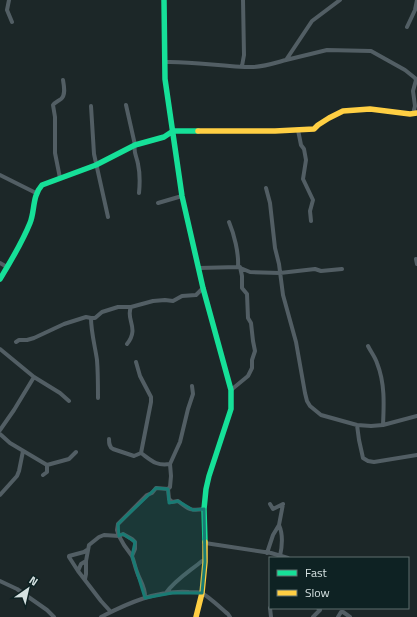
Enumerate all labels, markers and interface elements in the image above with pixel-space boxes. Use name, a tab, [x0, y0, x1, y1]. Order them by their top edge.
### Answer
legend	[269, 557, 409, 609]
text: Fast	[305, 563, 328, 582]
north arrow	[8, 569, 48, 609]
text: N	[26, 572, 41, 589]
text: Slow	[305, 583, 330, 602]

